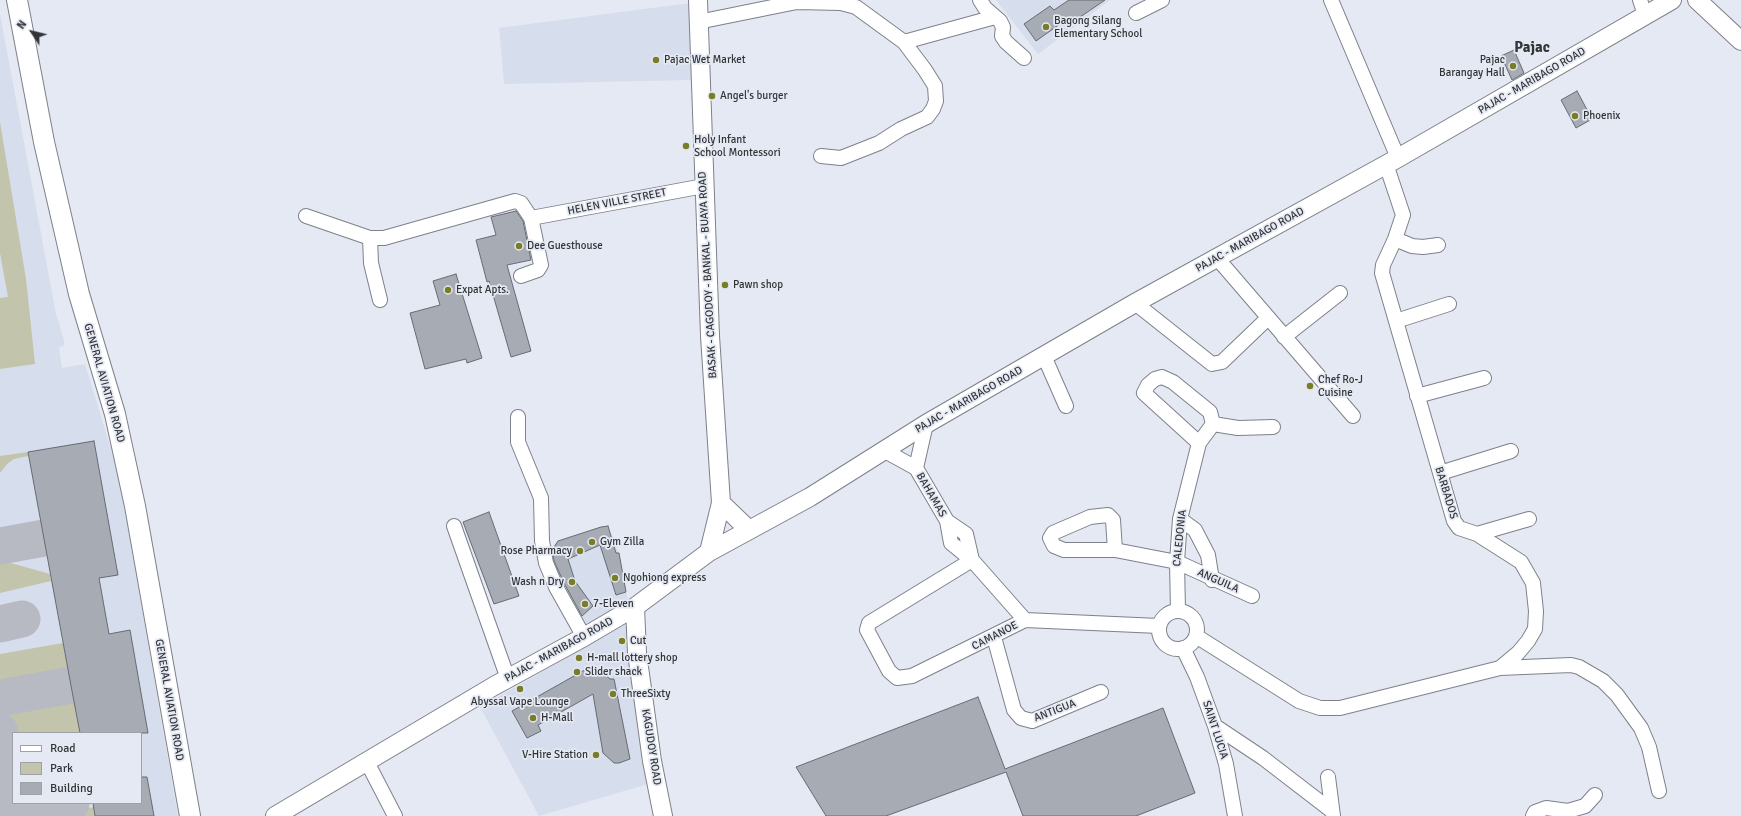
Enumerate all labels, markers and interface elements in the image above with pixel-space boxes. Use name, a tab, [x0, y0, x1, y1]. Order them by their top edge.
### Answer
north arrow	[12, 12, 52, 52]
place label: Bagong Silang Elementary School	[1054, 14, 1142, 40]
text: N	[14, 18, 29, 32]
marker: Bagong Silang Elementary School	[1041, 22, 1051, 32]
district label: Pajac	[1514, 39, 1550, 57]
street label: PAJAC - MARIBAGO ROAD	[1476, 45, 1588, 117]
place label: Pajac Wet Market	[664, 53, 746, 67]
place label: Pajac Barangay Hall	[1439, 53, 1505, 79]
marker: Pajac Wet Market	[651, 55, 661, 65]
marker: Pajac Barangay Hall	[1508, 61, 1518, 71]
place label: Angel's burger	[720, 89, 788, 103]
marker: Angel's burger	[707, 91, 717, 101]
place label: Phoenix	[1583, 109, 1620, 123]
marker: Phoenix	[1570, 111, 1580, 121]
place label: Holy Infant School Montessori	[694, 133, 781, 159]
marker: Holy Infant School Montessori	[681, 141, 691, 151]
street label: BASAK - CAGODOY - BANKAL - BUAYA ROAD	[696, 171, 720, 379]
street label: HELEN VILLE STREET	[566, 186, 668, 218]
street label: PAJAC - MARIBAGO ROAD	[1193, 205, 1307, 275]
place label: Dee Guesthouse	[527, 239, 603, 253]
marker: Dee Guesthouse	[514, 241, 524, 251]
place label: Pawn shop	[733, 278, 783, 292]
marker: Pawn shop	[720, 280, 730, 290]
place label: Expat Apts.	[456, 283, 509, 297]
marker: Expat Apts.	[443, 285, 453, 295]
street label: GENERAL AVIATION ROAD	[81, 322, 127, 444]
street label: PAJAC - MARIBAGO ROAD	[913, 364, 1025, 436]
place label: Chef Ro-J Cuisine	[1318, 373, 1363, 399]
marker: Chef Ro-J Cuisine	[1305, 381, 1315, 391]
street label: BARBADOS	[1432, 465, 1460, 521]
street label: BAHAMAS	[913, 470, 949, 520]
street label: CALEDONIA	[1170, 509, 1190, 567]
place label: Gym Zilla	[600, 535, 644, 549]
marker: Gym Zilla	[587, 537, 597, 547]
place label: Rose Pharmacy	[501, 544, 572, 558]
marker: Rose Pharmacy	[575, 546, 585, 556]
street label: ANGUILA	[1195, 566, 1241, 596]
place label: Ngohiong express	[623, 571, 706, 585]
marker: Ngohiong express	[610, 573, 620, 583]
place label: Wash n Dry	[511, 575, 564, 589]
marker: Wash n Dry	[567, 577, 577, 587]
place label: 7-Eleven	[593, 597, 634, 611]
marker: 7-Eleven	[580, 599, 590, 609]
street label: PAJAC - MARIBAGO ROAD	[502, 615, 616, 685]
street label: CAMANOE	[970, 619, 1020, 653]
place label: Cut	[630, 634, 646, 648]
marker: Cut	[617, 636, 627, 646]
street label: GENERAL AVIATION ROAD	[152, 638, 186, 762]
place label: H-mall lottery shop	[587, 651, 677, 665]
marker: H-mall lottery shop	[574, 653, 584, 663]
place label: Slider shack	[585, 665, 642, 679]
marker: Slider shack	[572, 667, 582, 677]
marker: Abyssal Vape Lounge	[515, 684, 525, 694]
place label: ThreeSixty	[621, 687, 670, 701]
marker: ThreeSixty	[608, 689, 618, 699]
place label: Abyssal Vape Lounge	[471, 695, 569, 709]
street label: ANTIGUA	[1032, 697, 1078, 725]
street label: SAINT LUCIA	[1199, 699, 1231, 761]
street label: KAGUDOY ROAD	[638, 708, 664, 786]
place label: H-Mall	[541, 711, 573, 725]
marker: H-Mall	[528, 713, 538, 723]
legend	[12, 732, 142, 804]
text: Road	[50, 741, 76, 756]
place label: V-Hire Station	[522, 748, 588, 762]
marker: V-Hire Station	[591, 750, 601, 760]
text: Park	[50, 761, 73, 776]
text: Building	[50, 781, 93, 796]

